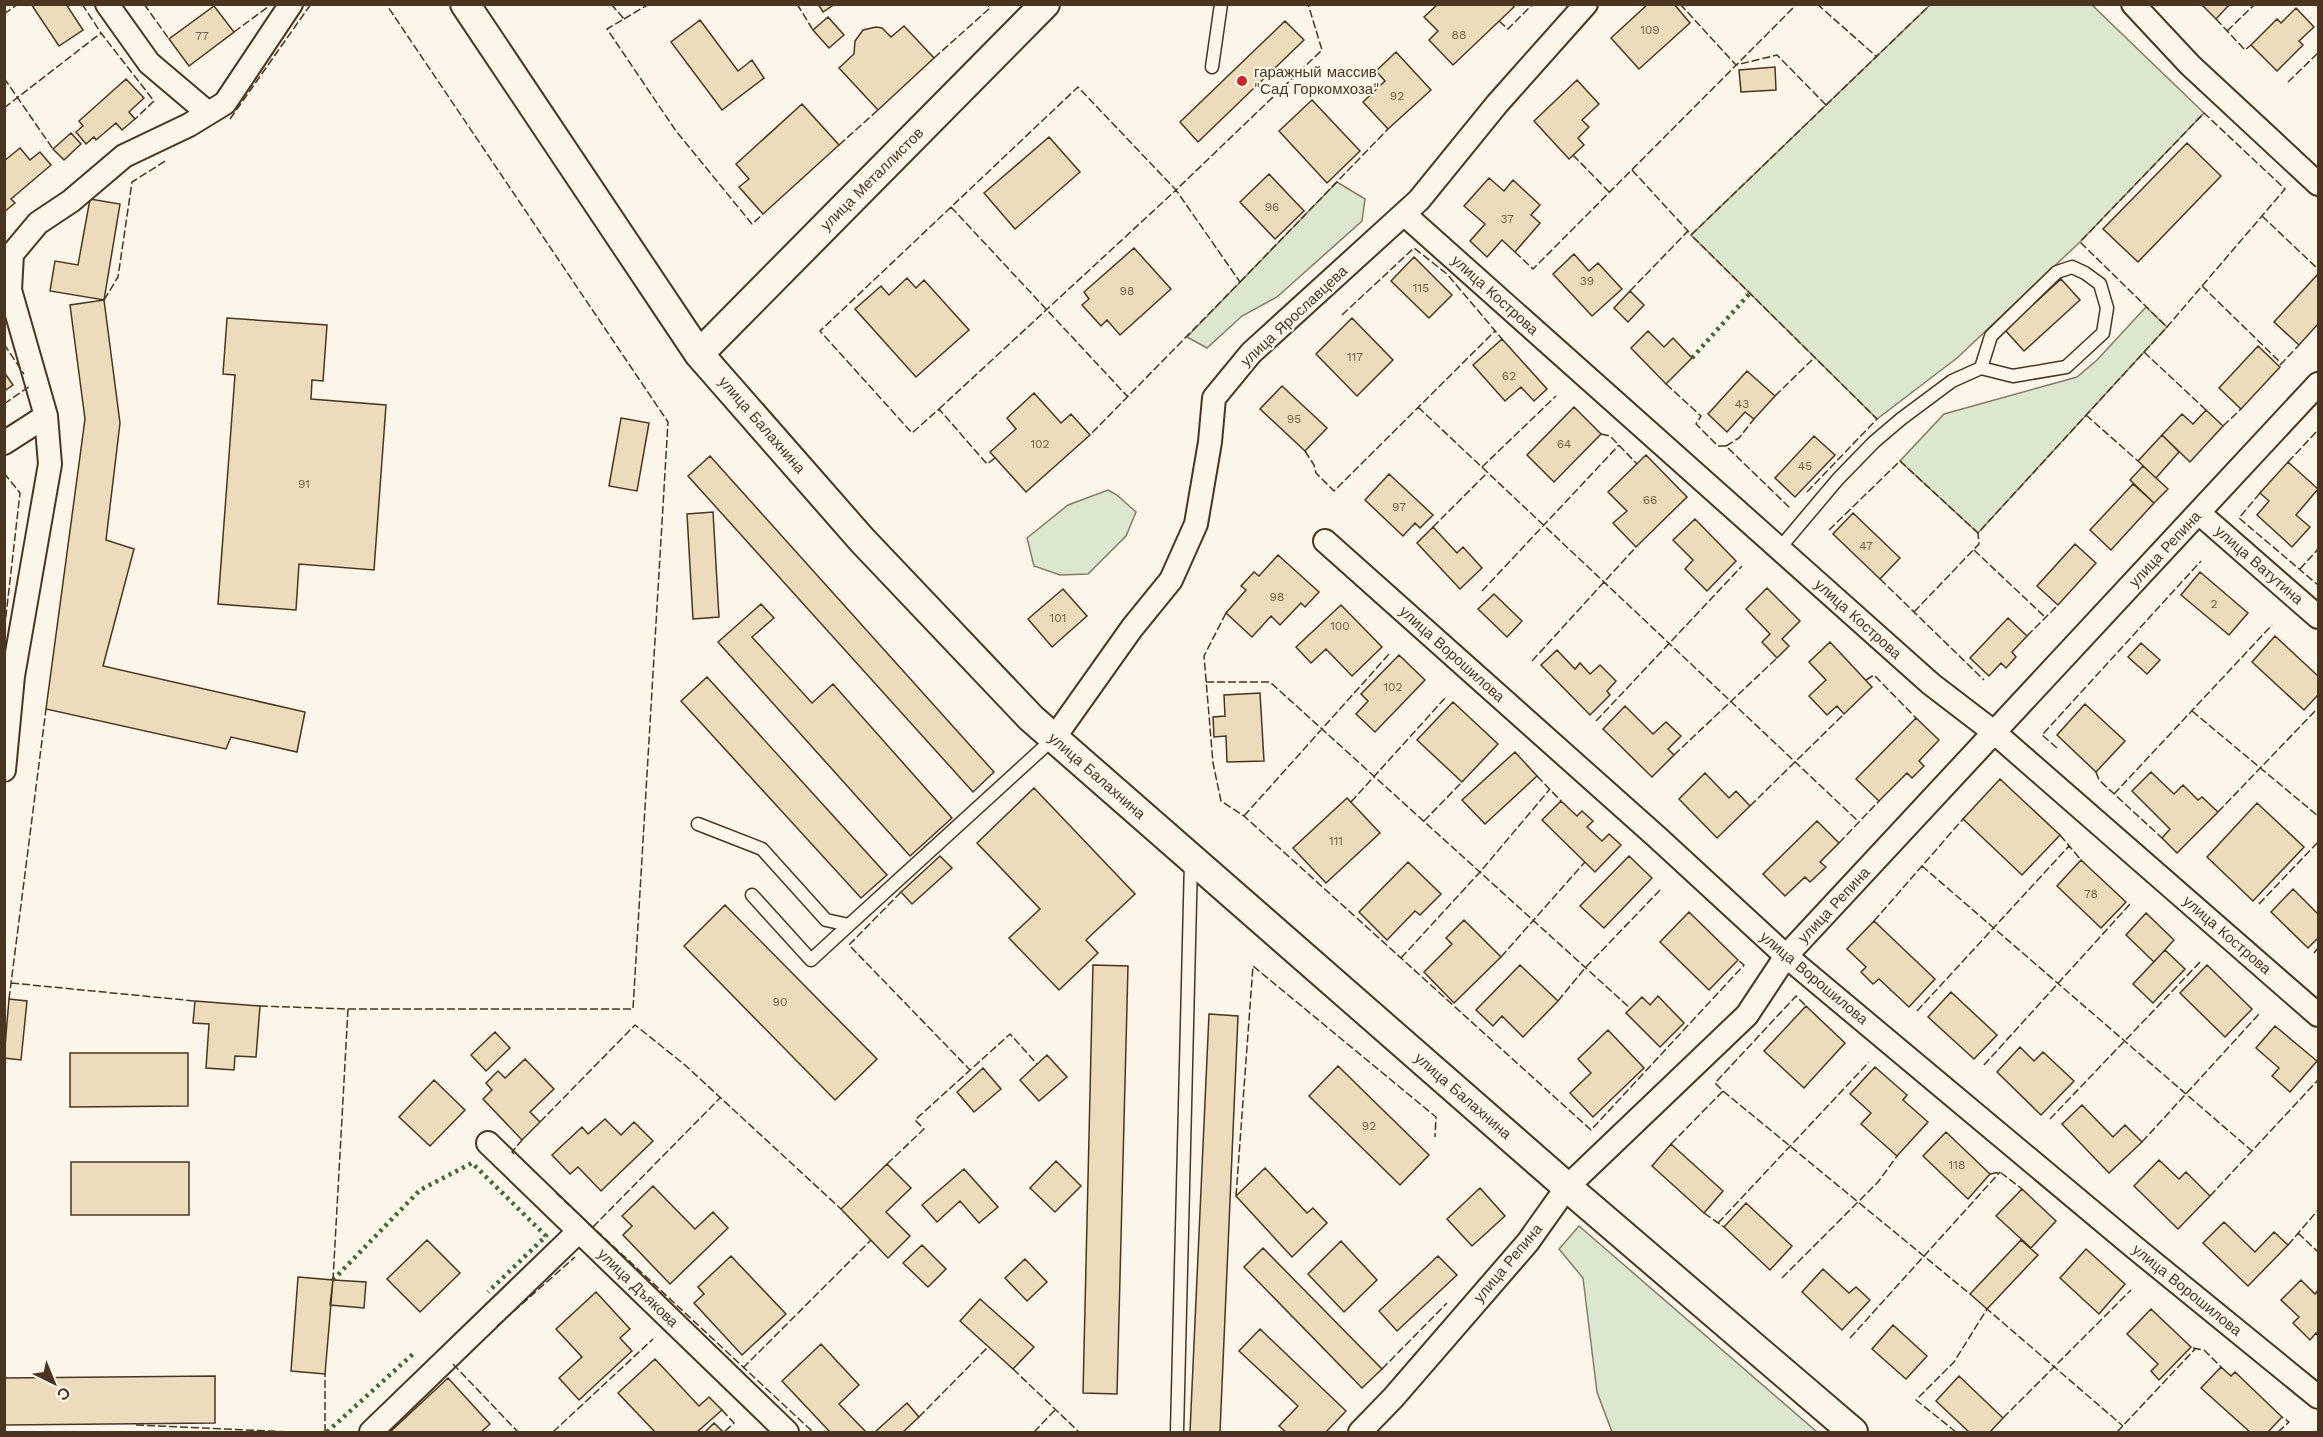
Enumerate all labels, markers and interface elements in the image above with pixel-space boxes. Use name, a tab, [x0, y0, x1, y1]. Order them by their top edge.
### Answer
house number: 109	[1640, 23, 1660, 37]
house number: 88	[1452, 28, 1466, 42]
house number: 77	[195, 29, 209, 43]
place label: гаражный массив "Сад Горкомхоза"	[1254, 63, 1379, 98]
marker: гаражный массив "Сад Горкомхоза"	[1235, 74, 1249, 88]
house number: 92	[1390, 89, 1404, 103]
street label: улица Металлистов	[817, 124, 927, 234]
house number: 96	[1265, 200, 1279, 214]
house number: 37	[1500, 212, 1514, 226]
street label: улица Кострова	[1448, 251, 1543, 339]
street label: улица Ярославцева	[1237, 261, 1352, 370]
house number: 39	[1580, 274, 1594, 288]
house number: 115	[1413, 281, 1429, 295]
house number: 98	[1120, 284, 1134, 298]
house number: 117	[1347, 350, 1363, 364]
house number: 62	[1502, 369, 1516, 383]
street label: улица Балахнина	[715, 373, 809, 478]
house number: 43	[1735, 397, 1749, 411]
house number: 95	[1287, 412, 1301, 426]
house number: 102	[1030, 437, 1050, 451]
house number: 64	[1557, 437, 1571, 451]
house number: 45	[1798, 459, 1812, 473]
house number: 91	[298, 477, 310, 491]
house number: 66	[1643, 493, 1657, 507]
house number: 97	[1392, 500, 1406, 514]
street label: улица Репина	[2125, 507, 2205, 591]
street label: улица Ватутина	[2211, 522, 2307, 609]
house number: 47	[1859, 539, 1873, 553]
street label: улица Кострова	[1811, 575, 1906, 663]
house number: 98	[1270, 590, 1284, 604]
house number: 2	[2211, 597, 2218, 611]
street label: улица Ворошилова	[1396, 602, 1509, 706]
house number: 101	[1050, 611, 1066, 625]
house number: 100	[1330, 619, 1350, 633]
house number: 102	[1383, 680, 1403, 694]
street label: улица Балахнина	[1045, 729, 1150, 823]
house number: 111	[1329, 834, 1343, 848]
street label: улица Репина	[1794, 863, 1874, 947]
house number: 78	[2084, 887, 2098, 901]
street label: улица Кострова	[2179, 892, 2275, 979]
street label: улица Ворошилова	[1756, 928, 1872, 1029]
house number: 90	[773, 995, 787, 1009]
street label: улица Балахнина	[1411, 1049, 1516, 1143]
house number: 92	[1362, 1119, 1376, 1133]
house number: 118	[1949, 1158, 1965, 1172]
street label: улица Репина	[1470, 1219, 1547, 1306]
street label: улица Ворошилова	[2129, 1240, 2246, 1340]
street label: улица Дъякова	[594, 1245, 683, 1331]
north arrow	[24, 1353, 84, 1413]
text: С	[53, 1383, 75, 1405]

